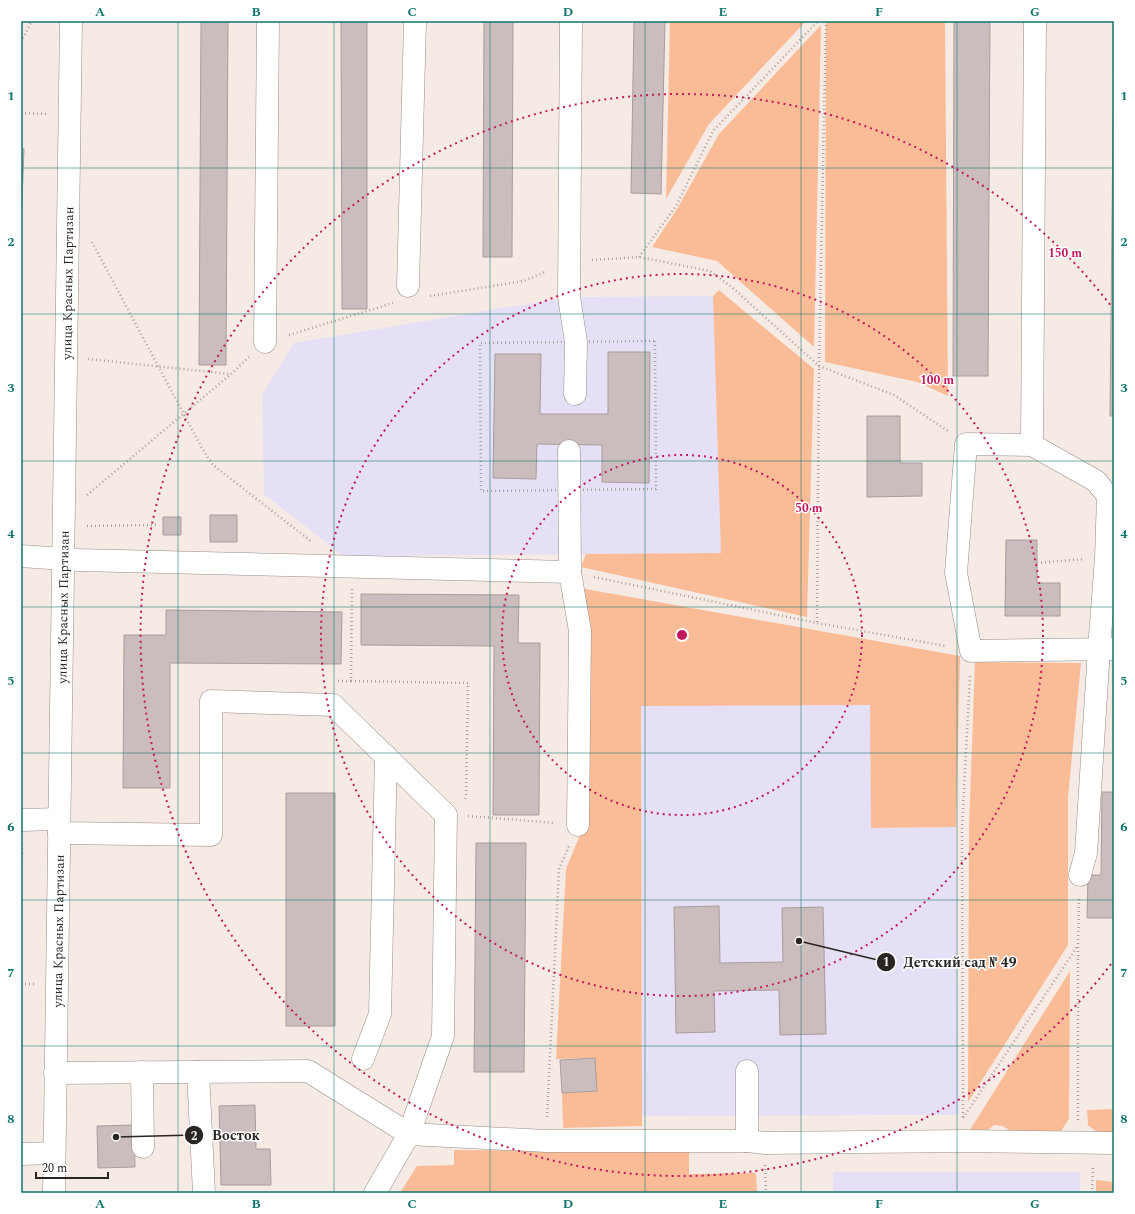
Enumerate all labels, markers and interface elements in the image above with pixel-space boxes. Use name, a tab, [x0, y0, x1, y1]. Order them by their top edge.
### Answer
text: A	[95, 2, 105, 22]
text: B	[251, 2, 261, 22]
text: C	[407, 2, 417, 22]
text: D	[563, 2, 573, 22]
text: E	[719, 2, 728, 22]
text: F	[875, 2, 883, 22]
text: G	[1030, 2, 1040, 22]
text: 1	[7, 86, 15, 106]
text: 1	[1120, 86, 1128, 106]
street label: улица Красных Партизан	[57, 206, 79, 361]
text: 2	[7, 232, 15, 252]
text: 2	[1120, 232, 1128, 252]
text: 150 m	[1048, 244, 1082, 263]
text: 100 m	[920, 371, 954, 390]
text: 3	[7, 378, 15, 398]
text: 3	[1120, 378, 1128, 398]
text: 50 m	[795, 499, 823, 518]
text: 4	[7, 524, 15, 544]
text: 4	[1120, 524, 1128, 544]
street label: улица Красных Партизан	[52, 530, 75, 685]
centre of rings	[675, 628, 689, 642]
text: 5	[7, 671, 15, 691]
text: 5	[1120, 671, 1128, 691]
text: 6	[7, 817, 15, 837]
text: 6	[1120, 817, 1128, 837]
street label: улица Красных Партизан	[48, 854, 70, 1009]
callout: Детский сад № 49	[876, 949, 1025, 975]
text: Детский сад № 49	[904, 952, 1017, 973]
text: 1	[883, 953, 889, 972]
text: 7	[7, 963, 15, 983]
text: 7	[1120, 963, 1128, 983]
text: 8	[7, 1109, 15, 1129]
text: 8	[1120, 1109, 1128, 1129]
callout: Восток	[184, 1122, 268, 1148]
text: Восток	[212, 1125, 261, 1146]
text: 2	[191, 1127, 198, 1146]
scale bar	[36, 1154, 108, 1180]
text: 20 m	[42, 1159, 67, 1178]
text: A	[95, 1194, 105, 1214]
text: B	[251, 1194, 261, 1214]
text: C	[407, 1194, 417, 1214]
text: D	[563, 1194, 573, 1214]
text: E	[719, 1194, 728, 1214]
text: F	[875, 1194, 883, 1214]
text: G	[1030, 1194, 1040, 1214]

